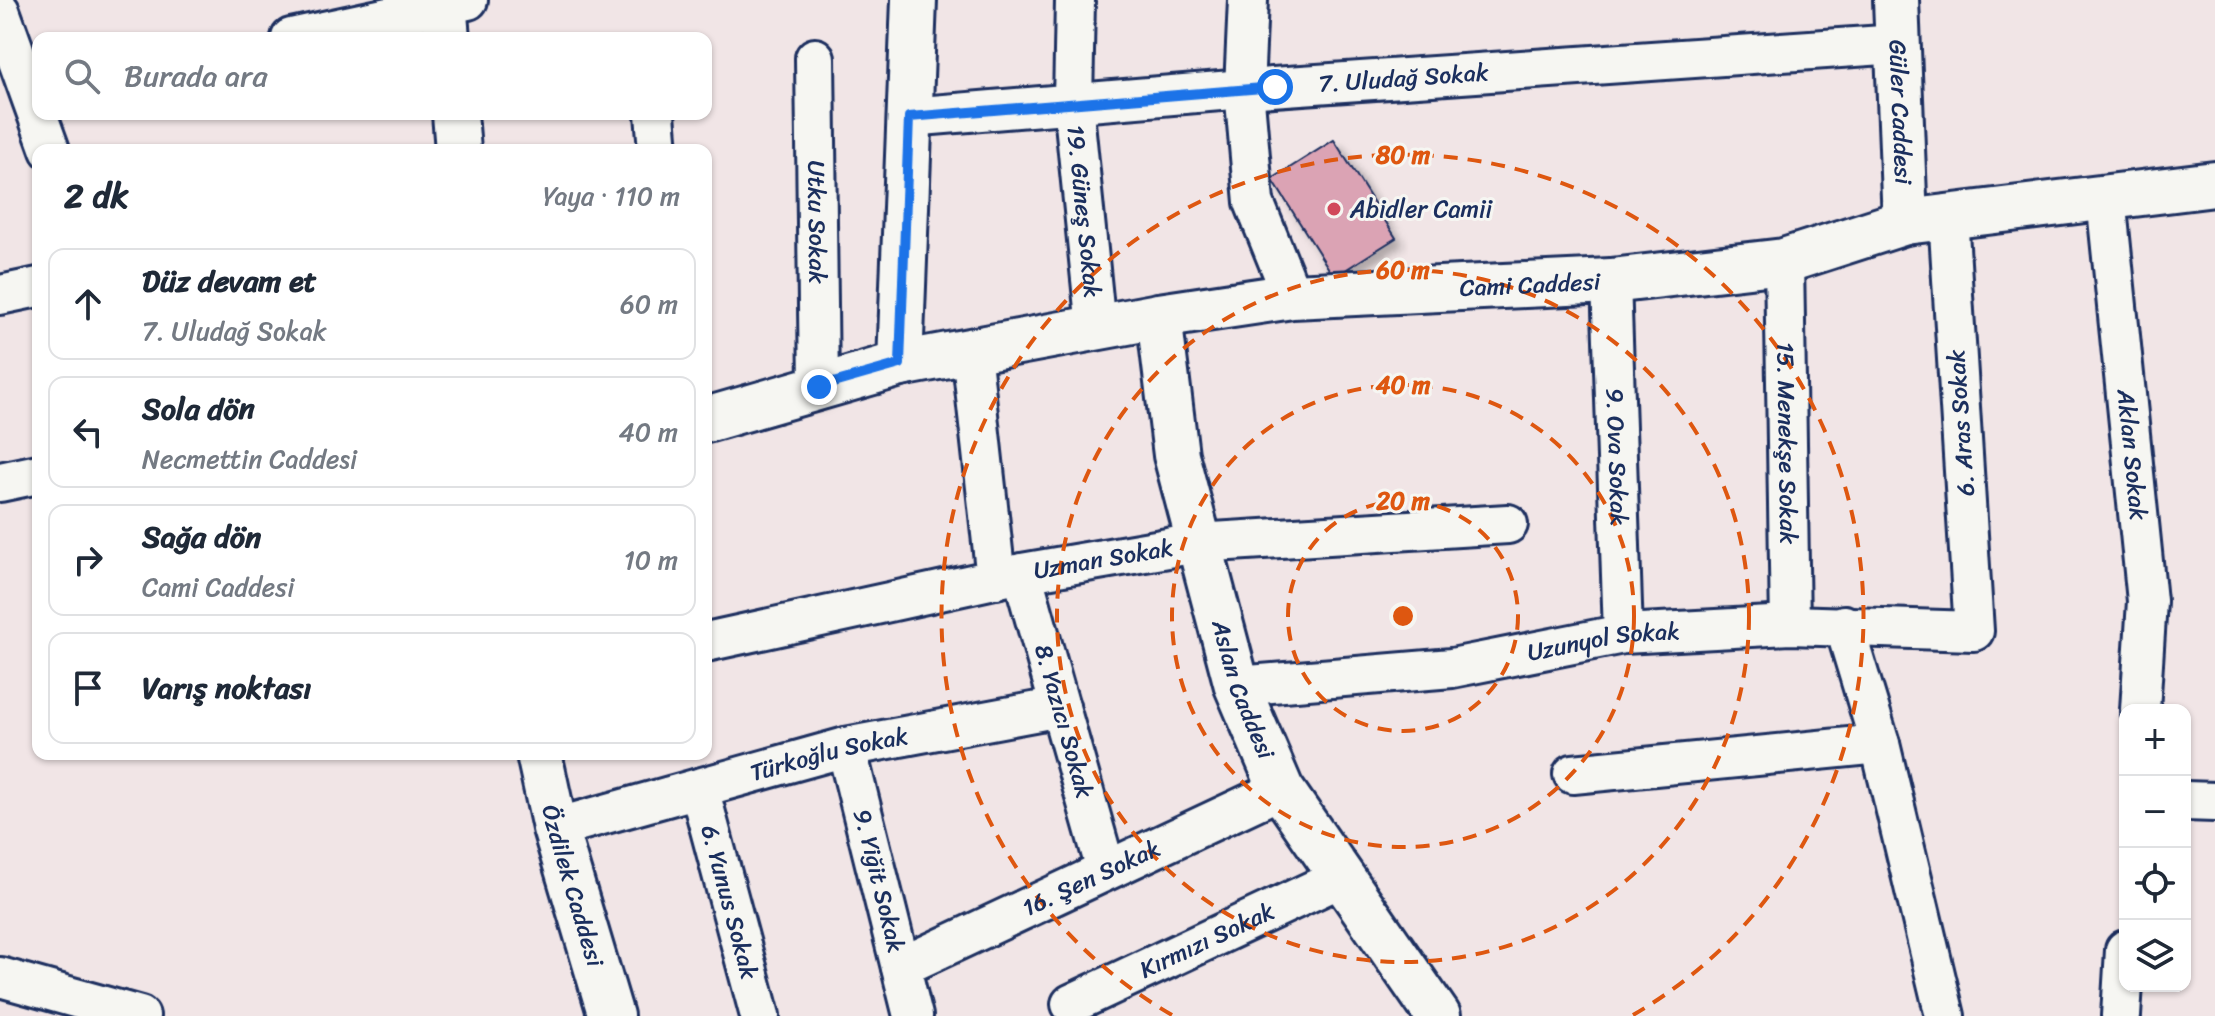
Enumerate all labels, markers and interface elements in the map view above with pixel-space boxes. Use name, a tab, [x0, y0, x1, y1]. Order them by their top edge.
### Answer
search box	[32, 32, 712, 120]
street label: Güler Caddesi	[1877, 39, 1925, 186]
text: Burada ara	[124, 49, 267, 103]
street label: 7. Uludağ Sokak	[1317, 51, 1490, 105]
icon: search	[60, 54, 104, 98]
route start	[1257, 69, 1293, 105]
street label: 19. Güneş Sokak	[1054, 123, 1114, 300]
text: 80 m	[1375, 134, 1431, 176]
street label: Utku Sokak	[795, 160, 839, 284]
text: 2 dk	[64, 166, 128, 226]
text: Yaya · 110 m	[543, 173, 680, 219]
place label: Abidler Camii	[1349, 188, 1494, 230]
marker: Abidler Camii	[1325, 200, 1343, 218]
text: 60 m	[1375, 249, 1430, 291]
text: Düz devam et	[142, 254, 317, 308]
street label: Cami Caddesi	[1459, 260, 1603, 309]
text: 60 m	[620, 281, 678, 327]
icon: ahead	[66, 282, 110, 326]
text: 7. Uludağ Sokak	[142, 308, 327, 354]
street label: 15. Menekşe Sokak	[1764, 342, 1810, 545]
street label: 6. Aras Sokak	[1935, 348, 1987, 498]
text: 40 m	[1376, 364, 1431, 406]
route end	[801, 369, 837, 405]
text: Sola dön	[142, 382, 255, 436]
street label: Aklan Sokak	[2104, 386, 2160, 522]
street label: 9. Ova Sokak	[1594, 387, 1640, 527]
text: 40 m	[619, 409, 678, 455]
icon: left	[66, 410, 110, 454]
text: Necmettin Caddesi	[142, 436, 357, 482]
text: 20 m	[1375, 480, 1430, 522]
text: Sağa dön	[142, 510, 261, 564]
street label: Uzman Sokak	[1030, 526, 1177, 592]
text: 10 m	[624, 537, 678, 583]
icon: right	[66, 538, 110, 582]
text: Cami Caddesi	[142, 564, 294, 610]
centre of rings	[1389, 602, 1417, 630]
street label: Uzunyol Sokak	[1524, 610, 1681, 674]
street label: Aslan Caddesi	[1199, 614, 1287, 767]
street label: 8. Yazıcı Sokak	[1022, 639, 1106, 803]
text: Varış noktası	[142, 661, 312, 715]
icon: arrive	[66, 666, 110, 710]
map controls	[2119, 704, 2191, 992]
button: +	[2119, 704, 2191, 776]
street label: Türkoğlu Sokak	[745, 715, 912, 794]
button: −	[2119, 776, 2191, 848]
street label: Özdilek Caddesi	[530, 801, 617, 973]
street label: 9. Yiğit Sokak	[841, 805, 917, 957]
street label: 6. Yunus Sokak	[689, 820, 770, 984]
street label: 16. Şen Sokak	[1015, 827, 1167, 929]
button: locate	[2119, 848, 2191, 920]
street label: Kırmızı Sokak	[1132, 890, 1282, 990]
button: layers	[2119, 920, 2191, 992]

